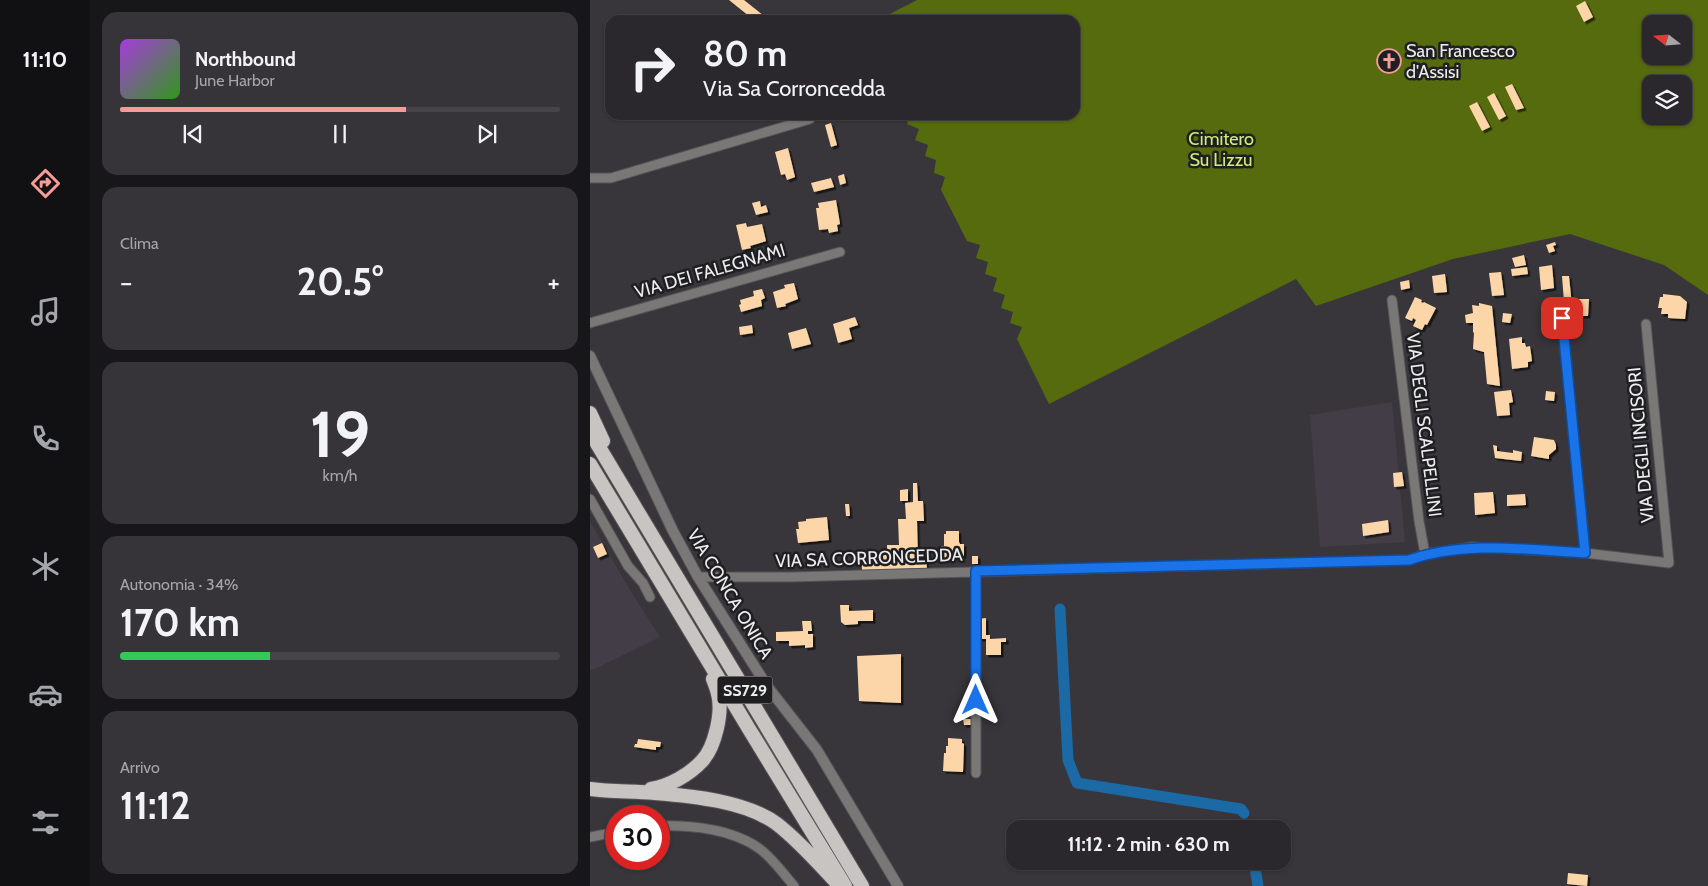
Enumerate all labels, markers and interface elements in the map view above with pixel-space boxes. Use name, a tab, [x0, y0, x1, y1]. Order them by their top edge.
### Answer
north arrow	[1642, 15, 1692, 65]
map controls	[1642, 15, 1692, 125]
text: 80 m	[703, 32, 787, 75]
icon: right	[620, 35, 685, 100]
place label: San Francesco d'Assisi	[1406, 40, 1515, 83]
text: 11:10	[23, 46, 67, 73]
text: Northbound	[195, 48, 296, 71]
church icon: San Francesco d'Assisi	[1376, 48, 1402, 74]
text: June Harbor	[195, 71, 275, 90]
text: Via Sa Corroncedda	[703, 75, 885, 102]
button: layers	[1642, 75, 1692, 125]
icon: previous	[179, 120, 207, 148]
icon: pause	[326, 120, 354, 148]
icon: next	[473, 120, 501, 148]
park label: Cimitero Su Lizzu	[1188, 128, 1254, 171]
icon: directions	[28, 166, 63, 201]
text: Clima	[120, 234, 159, 253]
street label: VIA DEI FALEGNAMI	[632, 239, 788, 303]
text: 20.5°	[297, 258, 383, 305]
text: −	[120, 265, 132, 299]
text: +	[548, 265, 560, 299]
icon: music	[28, 294, 63, 329]
pin	[1541, 297, 1583, 339]
icon: arrive	[1548, 304, 1576, 332]
street label: VIA DEGLI SCALPELLINI	[1402, 332, 1446, 518]
street label: VIA DEGLI INCISORI	[1623, 366, 1659, 524]
text: 19	[310, 394, 370, 473]
icon: phone	[28, 421, 63, 456]
text: km/h	[322, 466, 358, 485]
street label: VIA CONCA ONICA	[683, 525, 777, 663]
street label: VIA SA CORRONCEDDA	[775, 544, 963, 572]
icon: climate	[28, 549, 63, 584]
text: Autonomia · 34%	[120, 575, 238, 594]
text: 170 km	[120, 599, 240, 646]
position arrow	[949, 673, 1001, 725]
road number: SS729	[718, 676, 772, 704]
icon: car	[28, 677, 63, 712]
text: Arrivo	[120, 758, 160, 777]
text: 11:12	[120, 782, 191, 829]
icon: filters	[28, 805, 63, 840]
speed limit sign: 30	[605, 805, 670, 870]
text: 11:12 · 2 min · 630 m	[1067, 833, 1230, 856]

